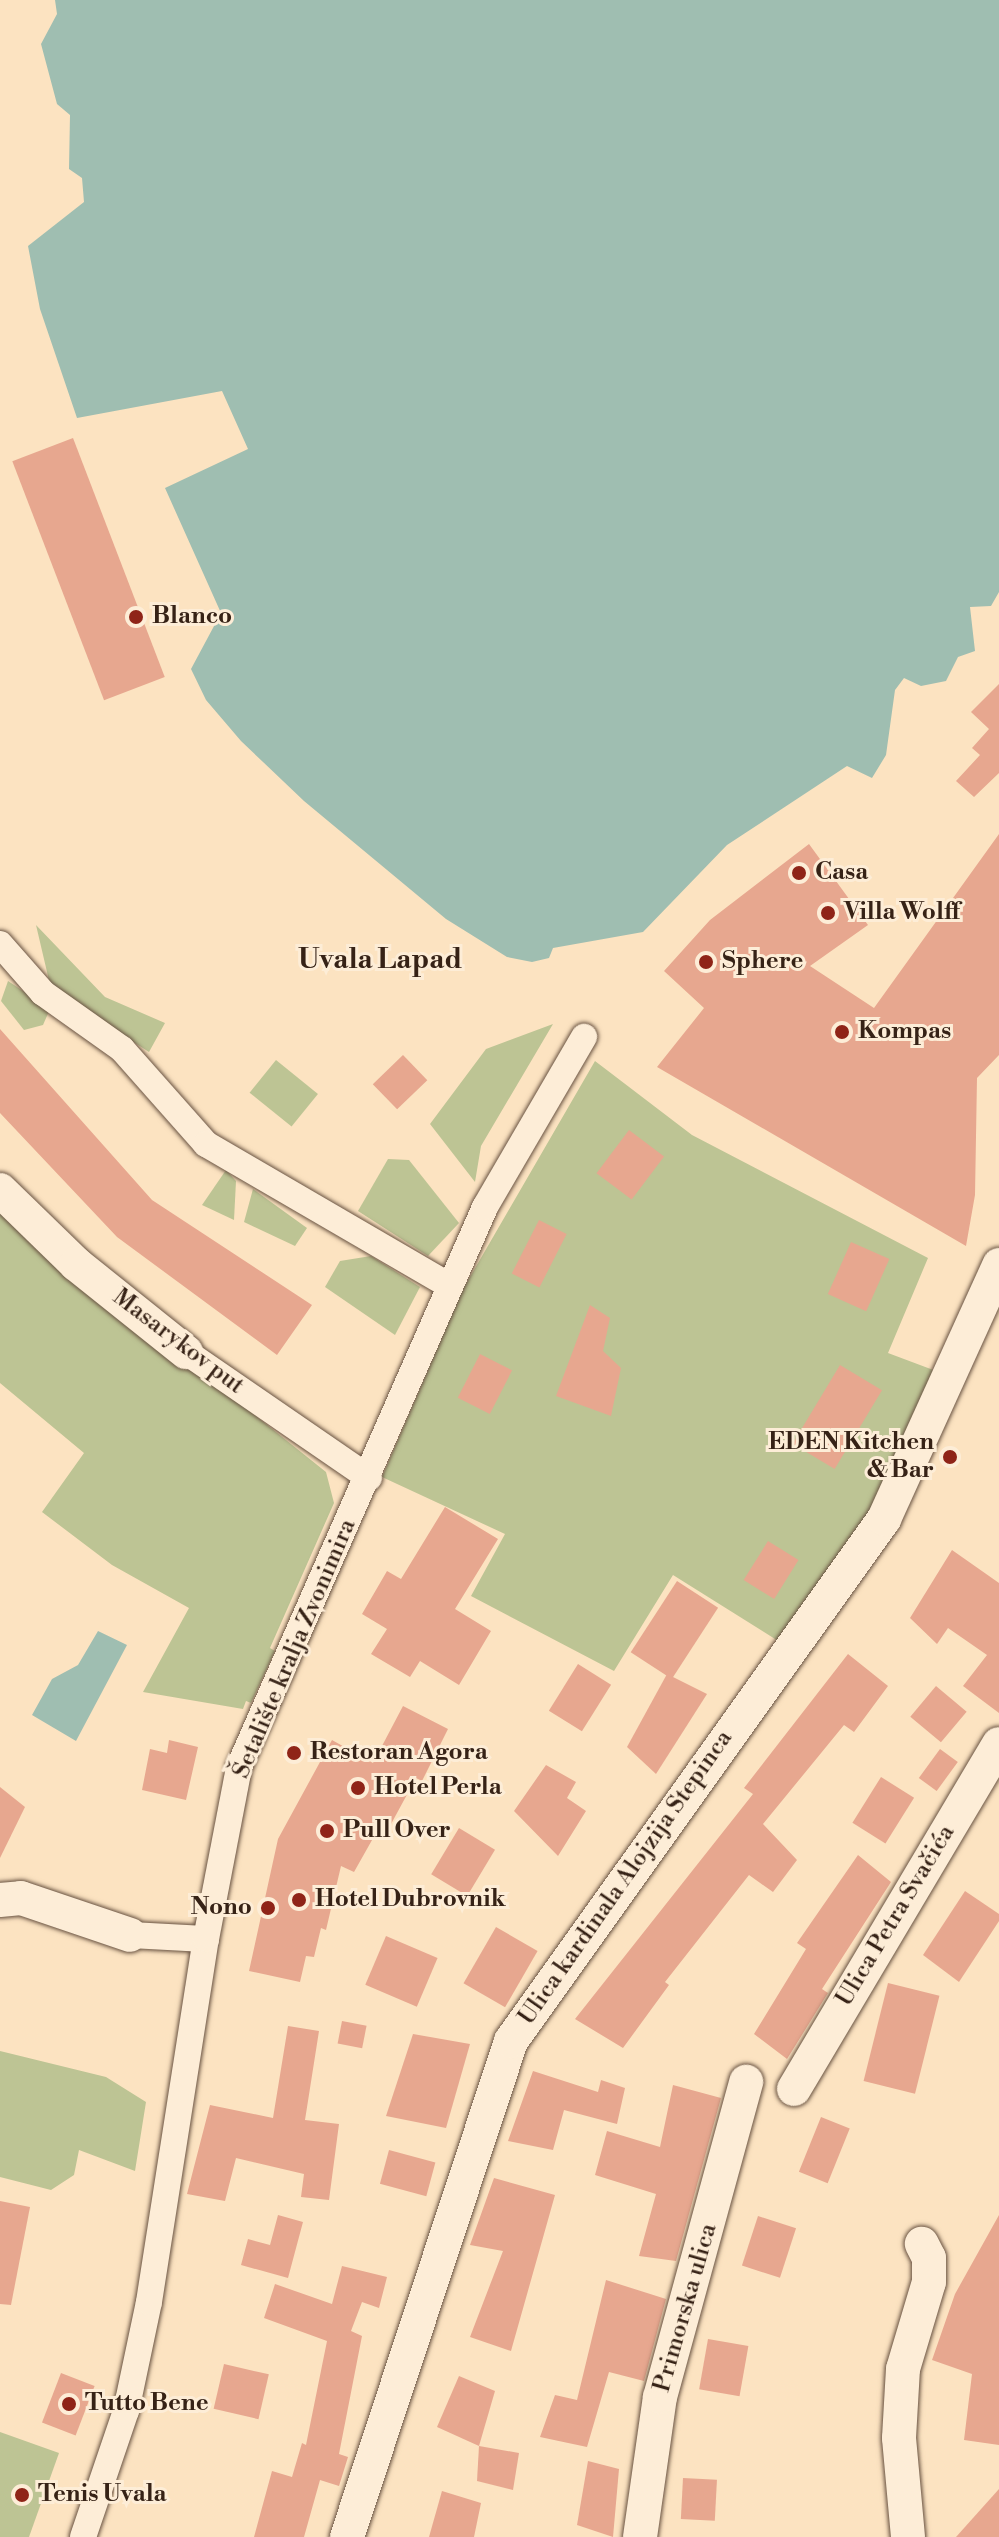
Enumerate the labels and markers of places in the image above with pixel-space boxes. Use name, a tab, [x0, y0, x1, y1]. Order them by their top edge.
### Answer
place label: Blanco	[152, 603, 232, 631]
marker: Blanco	[127, 608, 145, 626]
place label: Casa	[815, 859, 868, 887]
marker: Casa	[790, 864, 808, 882]
place label: Villa Wolff	[844, 899, 960, 927]
marker: Villa Wolff	[819, 904, 837, 922]
place label: Sphere	[722, 948, 803, 976]
marker: Sphere	[697, 953, 715, 971]
place label: Kompas	[858, 1018, 951, 1046]
marker: Kompas	[833, 1023, 851, 1041]
place label: EDEN Kitchen & Bar	[768, 1429, 934, 1485]
marker: EDEN Kitchen & Bar	[941, 1448, 959, 1466]
place label: Restoran Agora	[310, 1739, 488, 1767]
marker: Restoran Agora	[285, 1744, 303, 1762]
place label: Hotel Perla	[374, 1774, 502, 1802]
marker: Hotel Perla	[349, 1779, 367, 1797]
place label: Pull Over	[343, 1817, 451, 1845]
marker: Pull Over	[318, 1822, 336, 1840]
place label: Hotel Dubrovnik	[315, 1886, 506, 1914]
marker: Hotel Dubrovnik	[290, 1891, 308, 1909]
place label: Nono	[190, 1894, 252, 1922]
marker: Nono	[259, 1899, 277, 1917]
place label: Tutto Bene	[85, 2390, 209, 2418]
marker: Tutto Bene	[60, 2395, 78, 2413]
place label: Tenis Uvala	[38, 2481, 167, 2509]
marker: Tenis Uvala	[13, 2486, 31, 2504]

